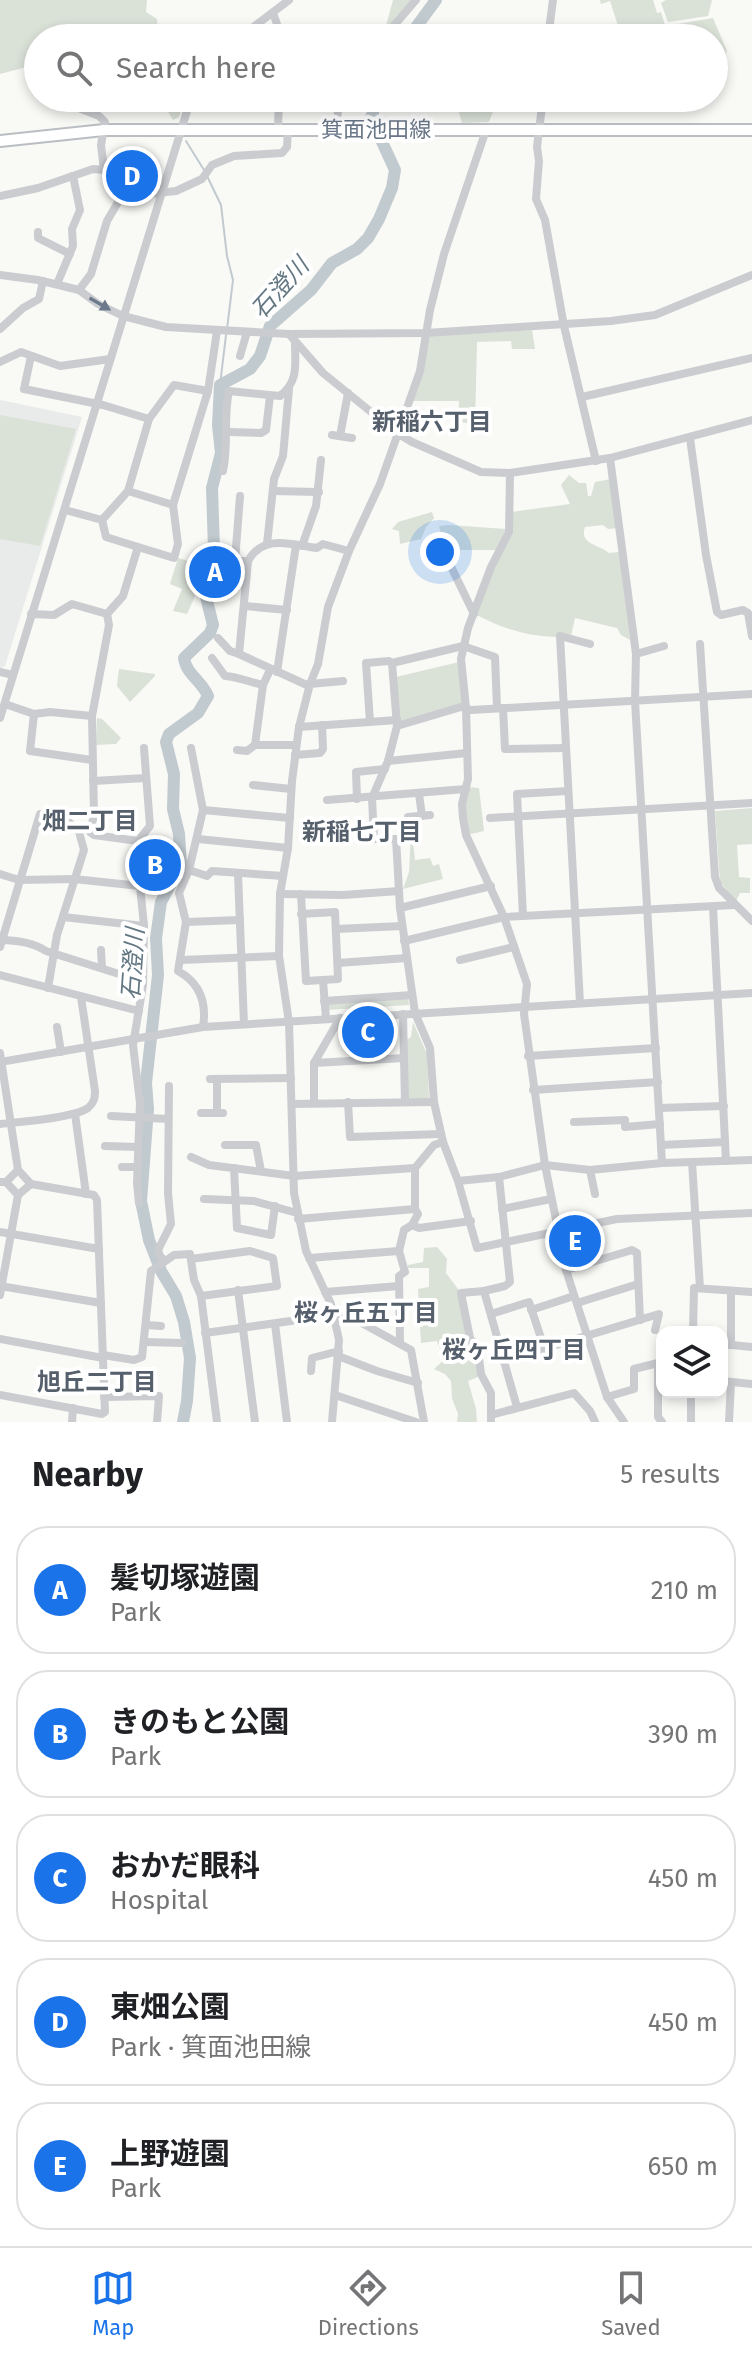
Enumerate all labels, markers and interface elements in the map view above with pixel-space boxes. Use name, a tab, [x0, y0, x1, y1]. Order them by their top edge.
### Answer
search box	[24, 24, 728, 112]
icon: search	[52, 46, 96, 90]
text: Search here	[116, 50, 276, 86]
street label: 箕面池田線	[321, 116, 431, 143]
pin: D	[106, 146, 158, 206]
water label: 石澄川	[246, 250, 317, 324]
one-way arrow	[89, 297, 112, 311]
district label: 新稲六丁目	[372, 408, 492, 436]
your location	[420, 532, 460, 572]
pin: A	[189, 542, 241, 602]
district label: 畑二丁目	[42, 807, 138, 835]
district label: 新稲七丁目	[302, 818, 422, 846]
pin: B	[129, 835, 181, 895]
water label: 石澄川	[117, 924, 150, 1001]
pin: C	[342, 1002, 394, 1062]
pin: E	[549, 1211, 601, 1271]
district label: 桜ヶ丘五丁目	[294, 1299, 438, 1327]
map controls	[656, 1326, 728, 1398]
button: layers	[656, 1326, 728, 1398]
district label: 桜ヶ丘四丁目	[442, 1336, 586, 1364]
district label: 旭丘二丁目	[37, 1368, 157, 1396]
text: Nearby	[32, 1454, 143, 1495]
text: 5 results	[620, 1459, 720, 1490]
text: 髪切塚遊園	[110, 1560, 260, 1596]
text: A	[52, 1575, 68, 1606]
text: 210 m	[651, 1575, 718, 1606]
text: Park	[110, 1597, 161, 1628]
text: きのもと公園	[110, 1704, 289, 1740]
text: B	[52, 1719, 68, 1750]
text: 390 m	[648, 1719, 718, 1750]
text: Park	[110, 1741, 161, 1772]
text: おかだ眼科	[110, 1848, 260, 1884]
text: C	[53, 1863, 67, 1894]
text: 450 m	[648, 1863, 718, 1894]
text: Hospital	[110, 1885, 209, 1916]
text: 東畑公園	[110, 1989, 230, 2025]
text: D	[52, 2007, 68, 2038]
text: 450 m	[648, 2007, 718, 2038]
text: Park · 箕面池田線	[110, 2032, 311, 2063]
text: 上野遊園	[110, 2136, 230, 2172]
text: E	[53, 2151, 67, 2182]
text: 650 m	[648, 2151, 718, 2182]
text: Park	[110, 2173, 161, 2204]
tab: Map	[91, 2266, 135, 2341]
tab: Directions	[318, 2266, 419, 2341]
tab: Saved	[601, 2266, 661, 2341]

